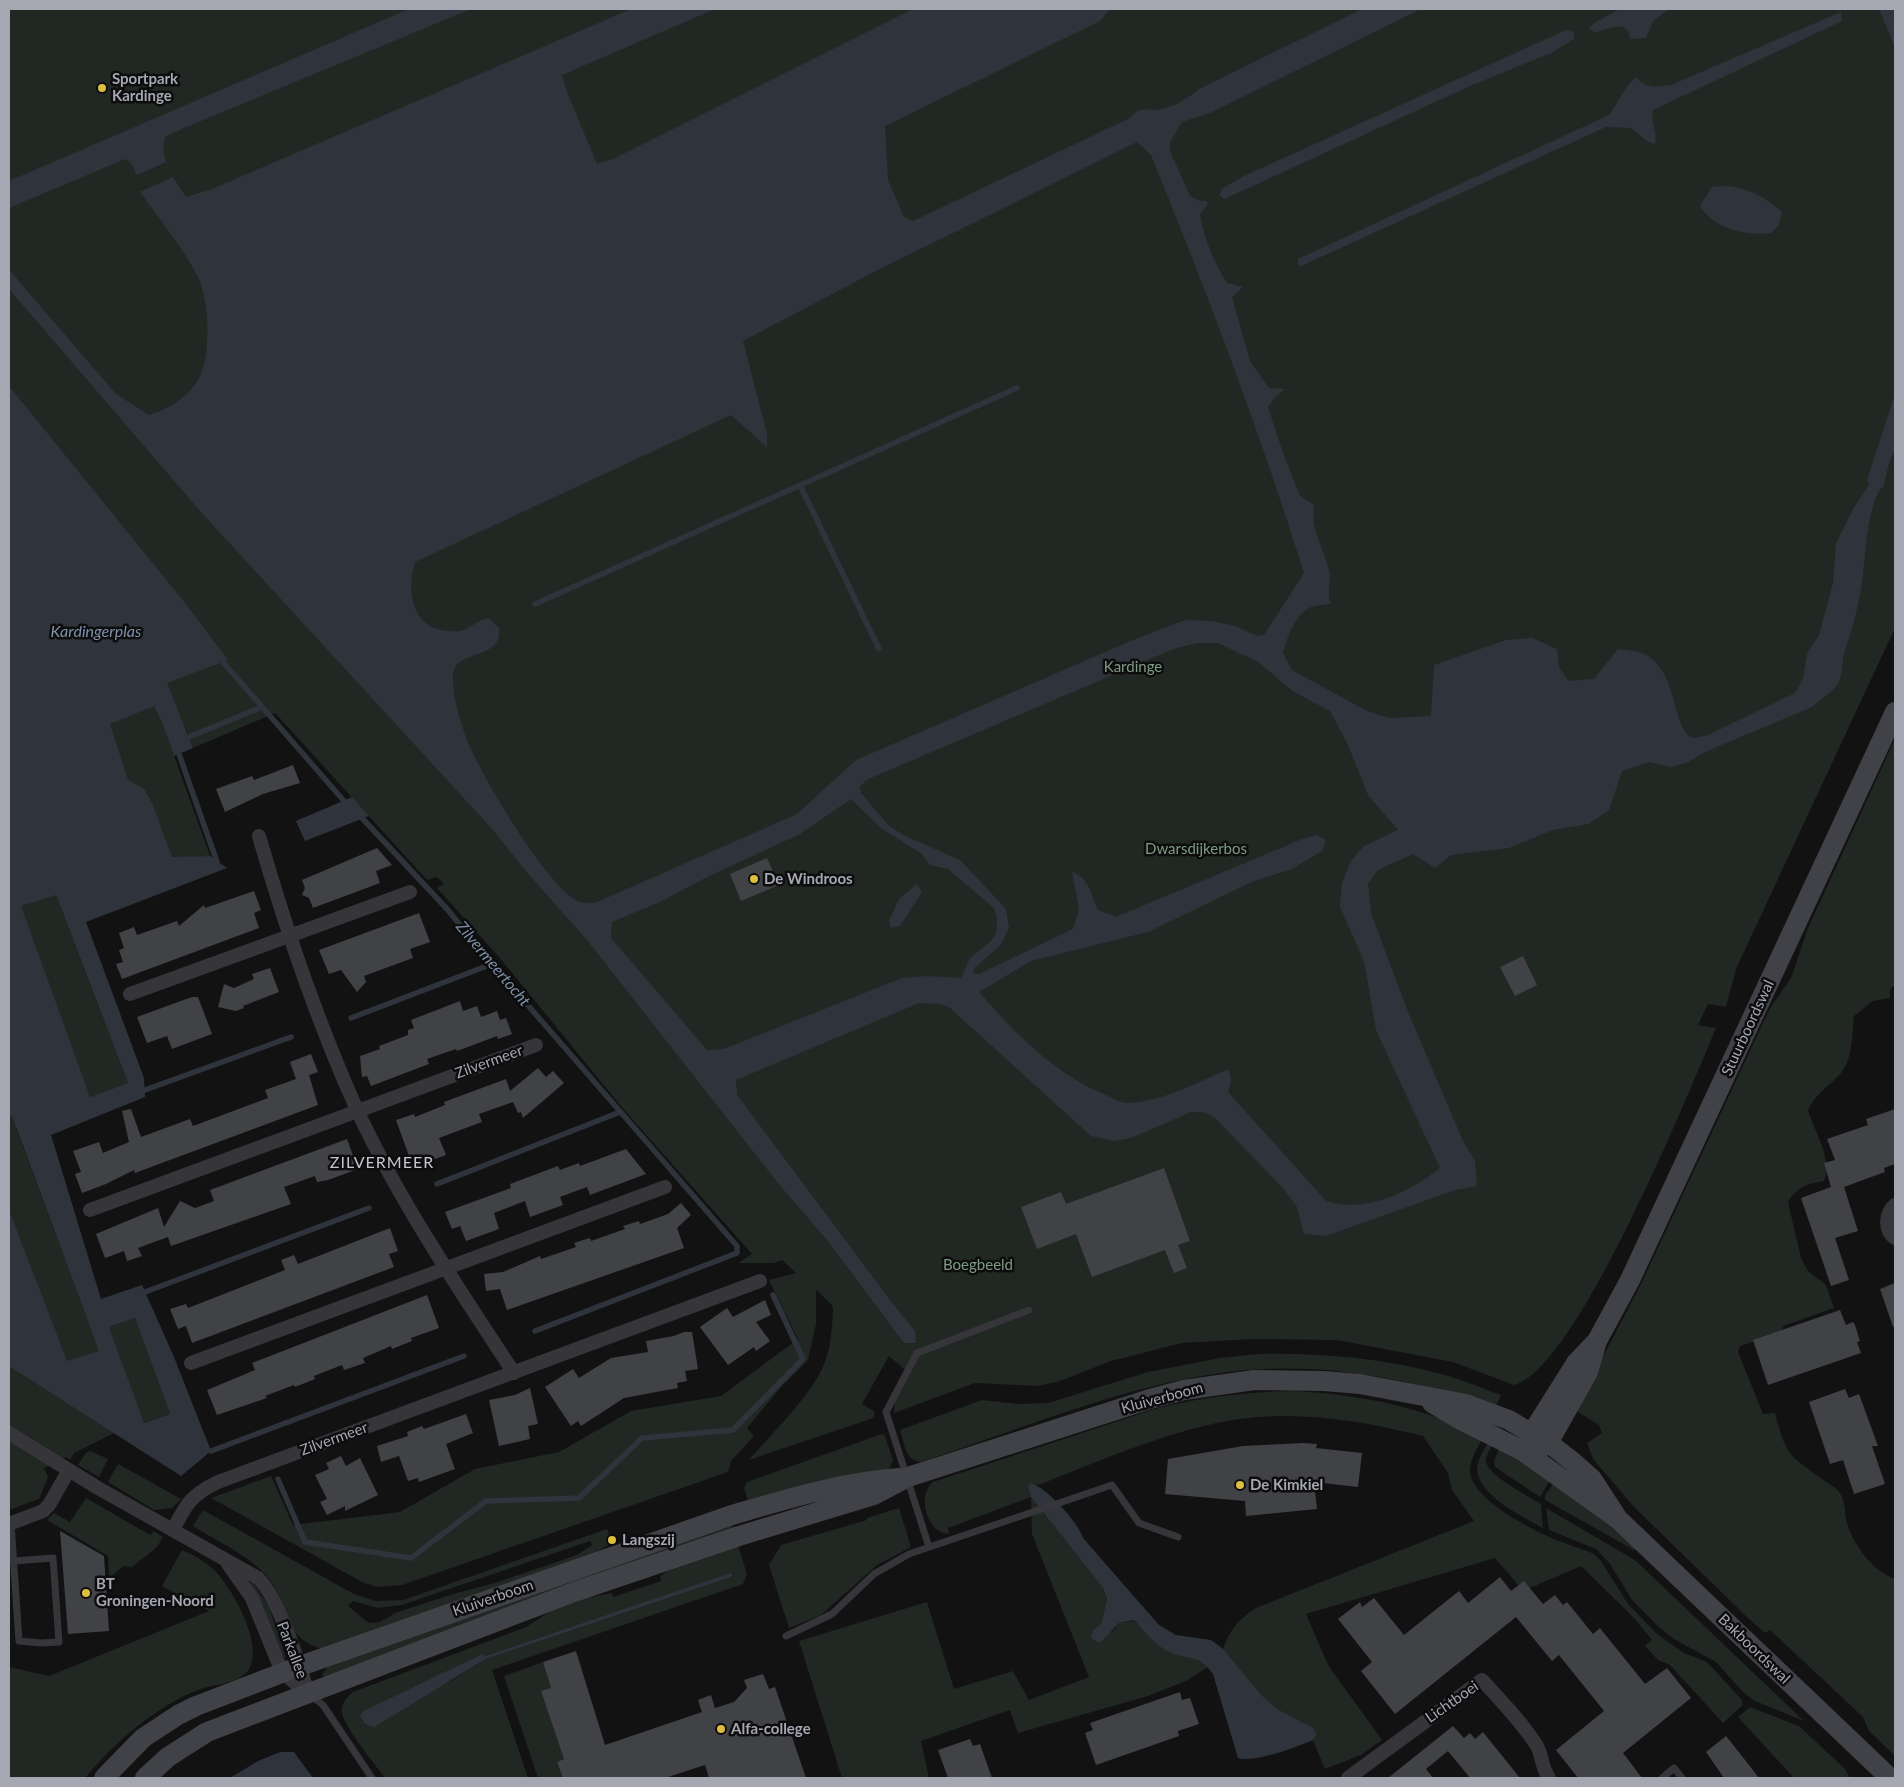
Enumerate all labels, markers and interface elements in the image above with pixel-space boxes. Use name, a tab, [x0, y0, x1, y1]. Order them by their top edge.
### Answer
place label: Sportpark Kardinge	[112, 70, 178, 105]
marker: Sportpark Kardinge	[96, 82, 108, 94]
water label: Kardingerplas	[51, 622, 141, 642]
park label: Kardinge	[1104, 658, 1162, 676]
park label: Dwarsdijkerbos	[1145, 840, 1247, 858]
place label: De Windroos	[764, 870, 853, 888]
marker: De Windroos	[748, 873, 760, 885]
water label: Zilvermeertocht	[452, 918, 534, 1010]
street label: Stuurboordswal	[1718, 977, 1778, 1079]
street label: Zilvermeer	[453, 1041, 525, 1083]
district label: ZILVERMEER	[329, 1153, 435, 1173]
park label: Boegbeeld	[943, 1256, 1013, 1274]
street label: Kluiverboom	[1119, 1378, 1205, 1418]
street label: Zilvermeer	[298, 1418, 370, 1460]
place label: De Kimkiel	[1250, 1476, 1323, 1494]
marker: De Kimkiel	[1234, 1479, 1246, 1491]
place label: Langszij	[622, 1531, 675, 1549]
marker: Langszij	[606, 1534, 618, 1546]
place label: BT Groningen-Noord	[96, 1575, 214, 1610]
street label: Kluiverboom	[450, 1576, 536, 1620]
marker: BT Groningen-Noord	[80, 1587, 92, 1599]
street label: Bakboordswal	[1714, 1610, 1794, 1688]
street label: Parkallee	[273, 1619, 311, 1681]
street label: Lichtboei	[1422, 1677, 1482, 1727]
place label: Alfa-college	[731, 1720, 811, 1738]
marker: Alfa-college	[715, 1723, 727, 1735]

